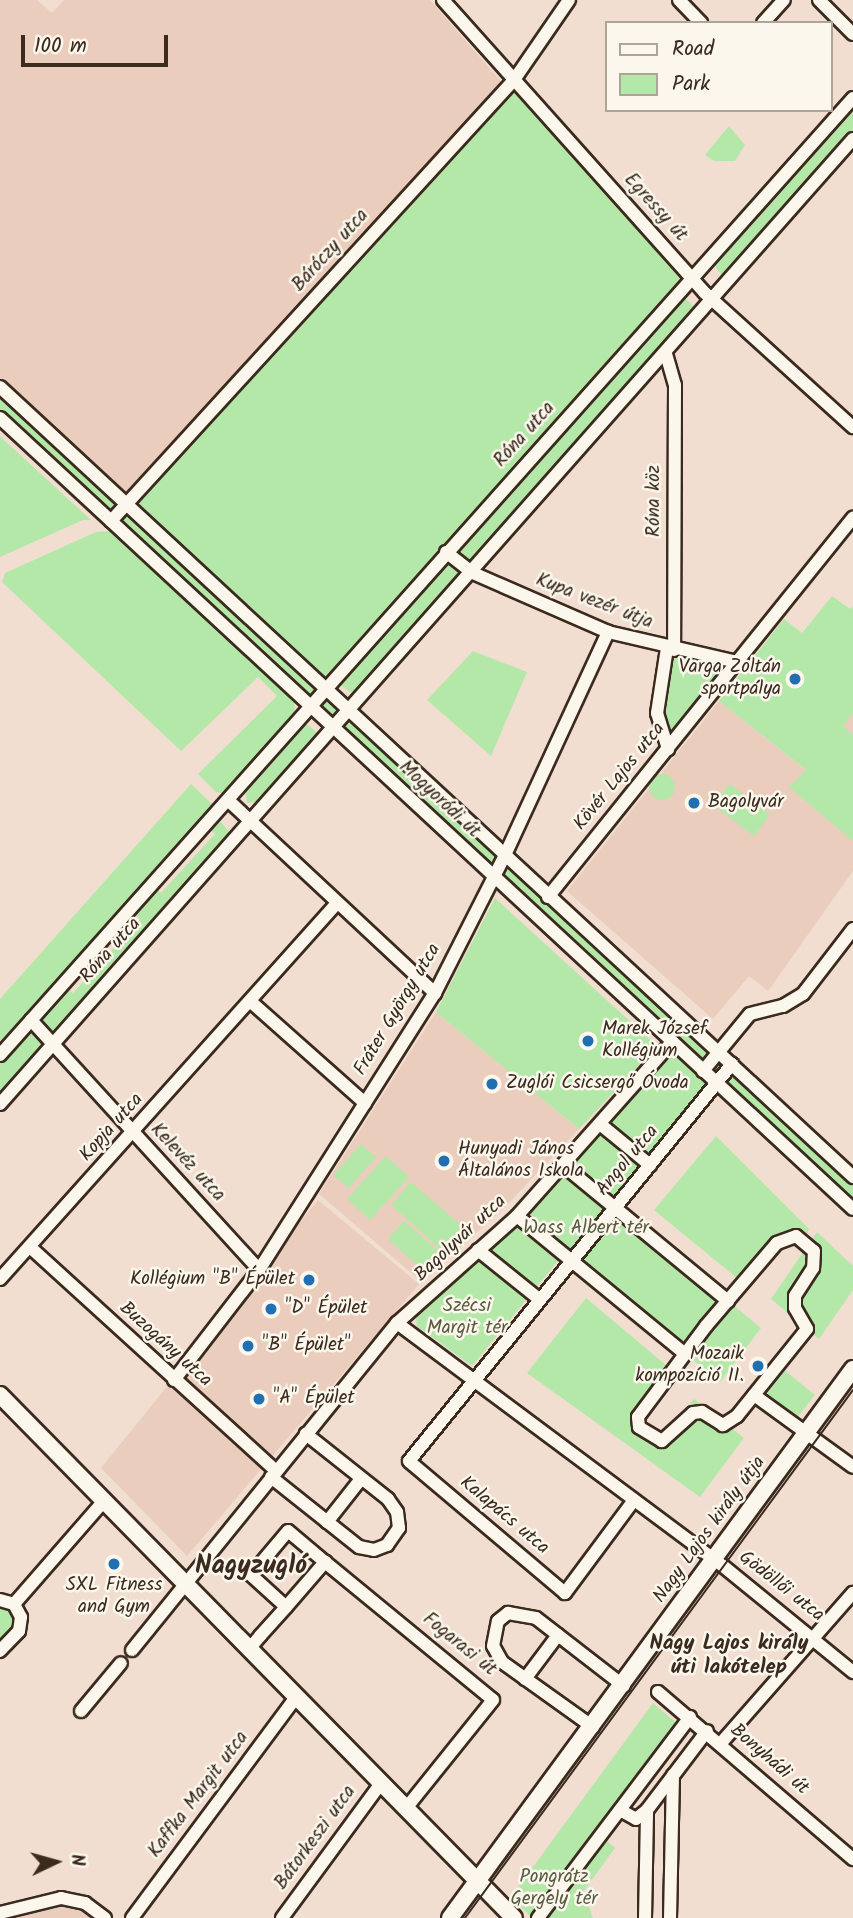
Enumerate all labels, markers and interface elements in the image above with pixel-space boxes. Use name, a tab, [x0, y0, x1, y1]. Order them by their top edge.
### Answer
scale bar	[24, 21, 172, 65]
legend	[604, 21, 832, 112]
text: 100 m	[34, 30, 87, 63]
text: Road	[672, 33, 714, 66]
text: Park	[672, 68, 710, 101]
street label: Egressy út	[618, 169, 692, 247]
street label: Báróczy utca	[288, 205, 374, 297]
street label: Róna utca	[490, 398, 560, 472]
street label: Róna köz	[644, 465, 666, 537]
street label: Kupa vezér útja	[532, 569, 656, 635]
place label: Varga Zoltán sportpálya	[679, 657, 781, 701]
marker: Varga Zoltán sportpálya	[787, 671, 803, 687]
street label: Kövér Lajos utca	[569, 718, 671, 836]
street label: Mogyoródi út	[394, 757, 484, 843]
place label: Bagolyvár	[708, 792, 783, 814]
marker: Bagolyvár	[686, 795, 702, 811]
street label: Róna utca	[76, 914, 146, 988]
street label: Fráter György utca	[350, 940, 446, 1080]
place label: Marek József Kollégium	[602, 1019, 707, 1063]
marker: Marek József Kollégium	[580, 1033, 596, 1049]
place label: Zuglói Csicsergő Óvoda	[506, 1073, 689, 1095]
marker: Zuglói Csicsergő Óvoda	[484, 1076, 500, 1092]
street label: Kopja utca	[75, 1089, 149, 1167]
street label: Kelevéz utca	[145, 1119, 229, 1207]
street label: Angol utca	[592, 1121, 664, 1201]
place label: Hunyadi János Általános Iskola	[458, 1139, 584, 1183]
marker: Hunyadi János Általános Iskola	[436, 1153, 452, 1169]
street label: Bagolyvár utca	[410, 1191, 512, 1287]
park label: Wass Albert tér	[523, 1218, 649, 1240]
place label: Kollégium "B" Épület	[130, 1269, 295, 1291]
marker: Kollégium "B" Épület	[301, 1272, 317, 1288]
park label: Szécsi Margit tér	[427, 1296, 507, 1340]
street label: Buzogány utca	[114, 1297, 216, 1393]
place label: "D" Épület	[285, 1298, 367, 1320]
marker: "D" Épület	[263, 1301, 279, 1317]
place label: "B" Épület"	[262, 1335, 350, 1357]
marker: "B" Épület"	[240, 1338, 256, 1354]
place label: Mozaik kompozíció II.	[635, 1344, 744, 1388]
marker: Mozaik kompozíció II.	[750, 1358, 766, 1374]
place label: "A" Épület	[273, 1388, 355, 1410]
marker: "A" Épület	[251, 1391, 267, 1407]
street label: Nagy Lajos király útja	[649, 1452, 771, 1608]
street label: Kalapács utca	[455, 1472, 553, 1560]
street label: Gödöllői utca	[734, 1547, 828, 1627]
district label: Nagyzugló	[195, 1551, 307, 1583]
marker: SXL Fitness and Gym	[106, 1556, 122, 1572]
place label: SXL Fitness and Gym	[66, 1575, 162, 1619]
street label: Fogarasi út	[417, 1608, 501, 1682]
district label: Nagy Lajos király úti lakótelep	[650, 1631, 808, 1681]
street label: Bonyhádi út	[725, 1720, 813, 1800]
street label: Kaffka Margit utca	[144, 1727, 254, 1863]
street label: Bátorkeszi utca	[271, 1781, 361, 1895]
north arrow	[21, 1827, 91, 1897]
text: N	[61, 1853, 92, 1867]
park label: Pongrátz Gergely tér	[510, 1867, 598, 1911]

